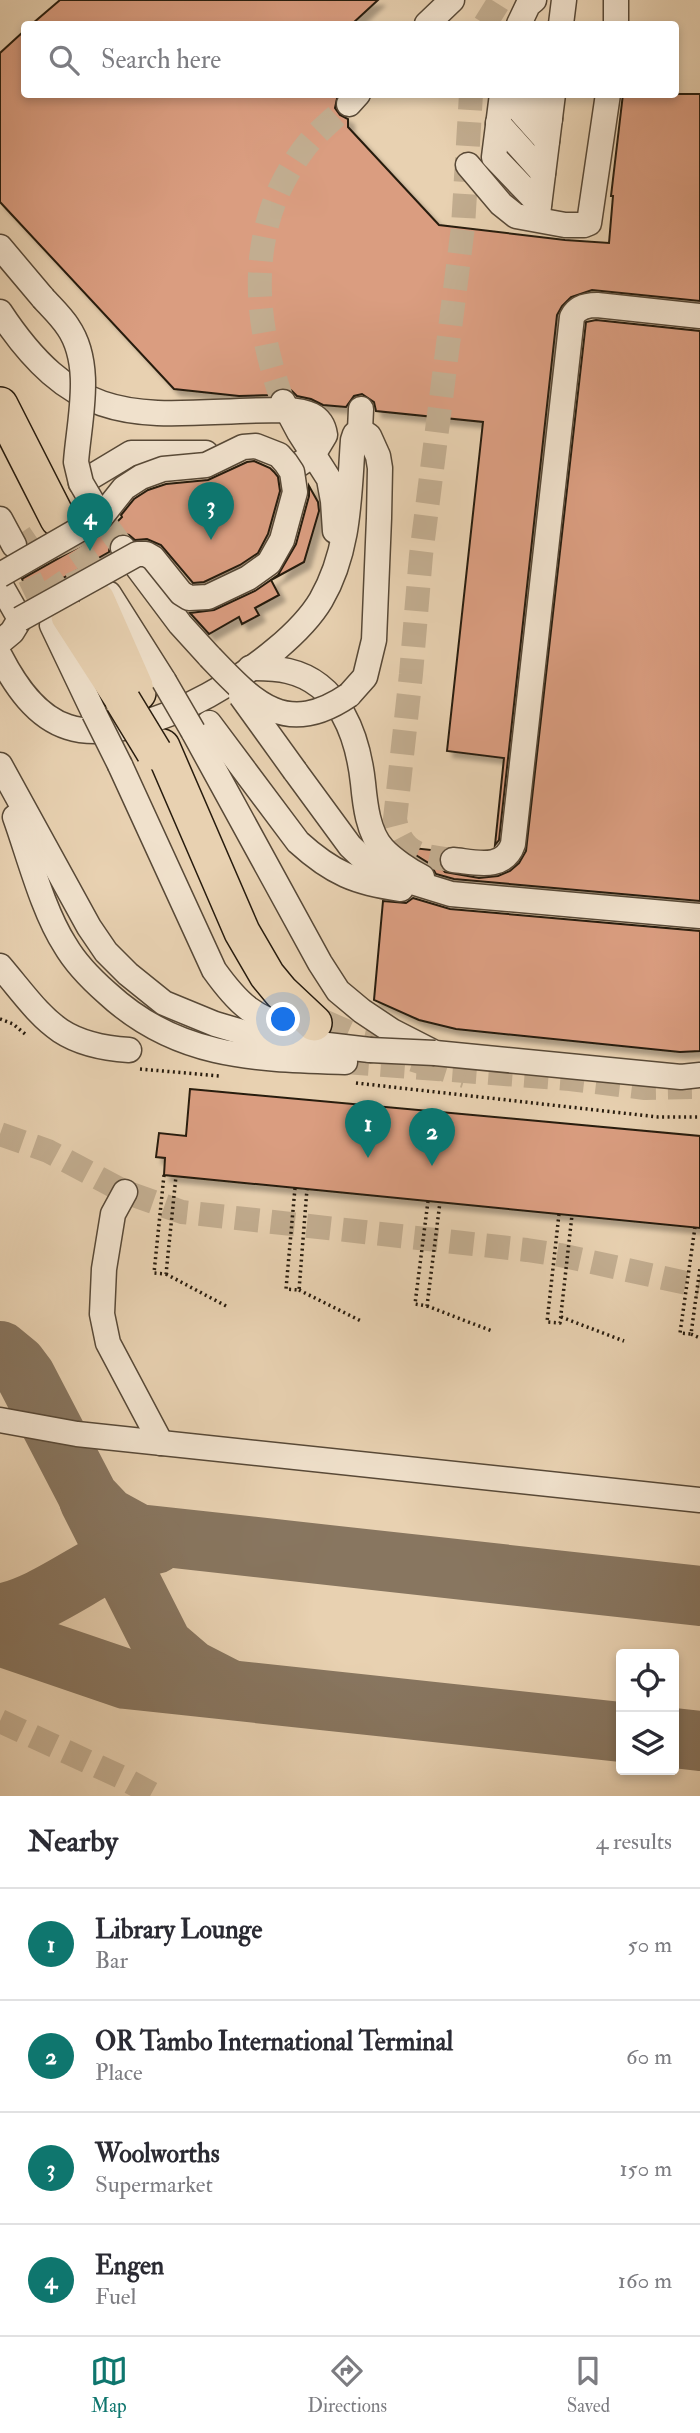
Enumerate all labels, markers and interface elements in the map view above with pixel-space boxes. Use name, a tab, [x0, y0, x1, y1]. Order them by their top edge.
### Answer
search box	[21, 21, 679, 98]
icon: search	[45, 41, 83, 79]
text: Search here	[101, 44, 221, 76]
pin: 3	[188, 482, 234, 540]
pin: 4	[67, 493, 113, 551]
your location	[266, 1002, 300, 1036]
pin: 1	[345, 1100, 391, 1158]
pin: 2	[409, 1108, 455, 1166]
map controls	[616, 1649, 679, 1775]
button: locate	[616, 1649, 679, 1712]
button: layers	[616, 1712, 679, 1775]
text: Nearby	[28, 1823, 118, 1860]
text: 4 results	[596, 1827, 672, 1856]
text: Library Lounge	[95, 1914, 262, 1946]
text: 1	[47, 1930, 55, 1959]
text: 50 m	[628, 1930, 672, 1959]
text: Bar	[95, 1946, 128, 1975]
text: OR Tambo International Terminal	[95, 2026, 453, 2058]
text: 2	[45, 2042, 57, 2071]
text: 60 m	[626, 2042, 672, 2071]
text: Place	[95, 2058, 143, 2087]
text: Woolworths	[95, 2138, 220, 2170]
text: 3	[47, 2154, 55, 2183]
text: 150 m	[619, 2154, 672, 2183]
text: Supermarket	[95, 2170, 213, 2199]
text: Engen	[95, 2250, 164, 2282]
text: 4	[45, 2266, 57, 2295]
text: 160 m	[618, 2266, 672, 2295]
text: Fuel	[95, 2282, 136, 2311]
tab: Map	[90, 2352, 128, 2418]
tab: Directions	[307, 2352, 387, 2418]
tab: Saved	[567, 2352, 610, 2418]

